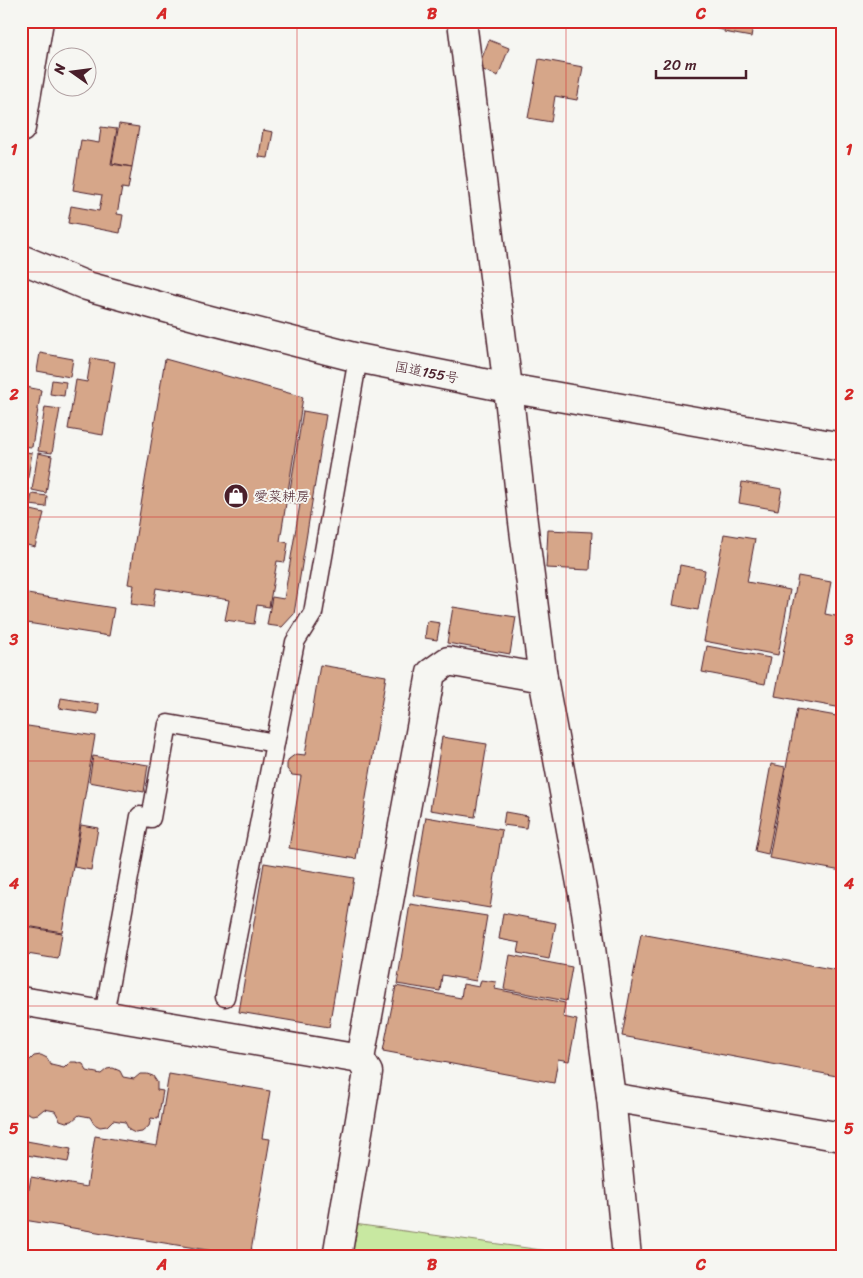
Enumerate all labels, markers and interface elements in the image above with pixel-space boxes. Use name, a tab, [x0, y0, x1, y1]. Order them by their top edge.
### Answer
text: A	[156, 0, 167, 28]
text: B	[427, 0, 438, 28]
text: C	[695, 0, 707, 28]
north arrow	[48, 48, 98, 98]
scale bar	[656, 48, 746, 80]
text: 20 m	[663, 52, 697, 78]
text: N	[46, 61, 73, 78]
text: 1	[11, 135, 18, 164]
text: 1	[846, 135, 853, 164]
street label: 国道155号	[393, 354, 461, 391]
text: 2	[8, 380, 19, 409]
text: 2	[843, 380, 854, 409]
shop icon: 愛菜耕房	[223, 483, 249, 509]
place label: 愛菜耕房	[254, 484, 310, 509]
text: 3	[9, 625, 19, 654]
text: 3	[844, 625, 854, 654]
text: 4	[8, 869, 19, 898]
text: 4	[843, 869, 854, 898]
text: 5	[9, 1114, 19, 1143]
text: 5	[844, 1114, 854, 1143]
text: A	[156, 1250, 167, 1278]
text: B	[427, 1250, 438, 1278]
text: C	[695, 1250, 707, 1278]

